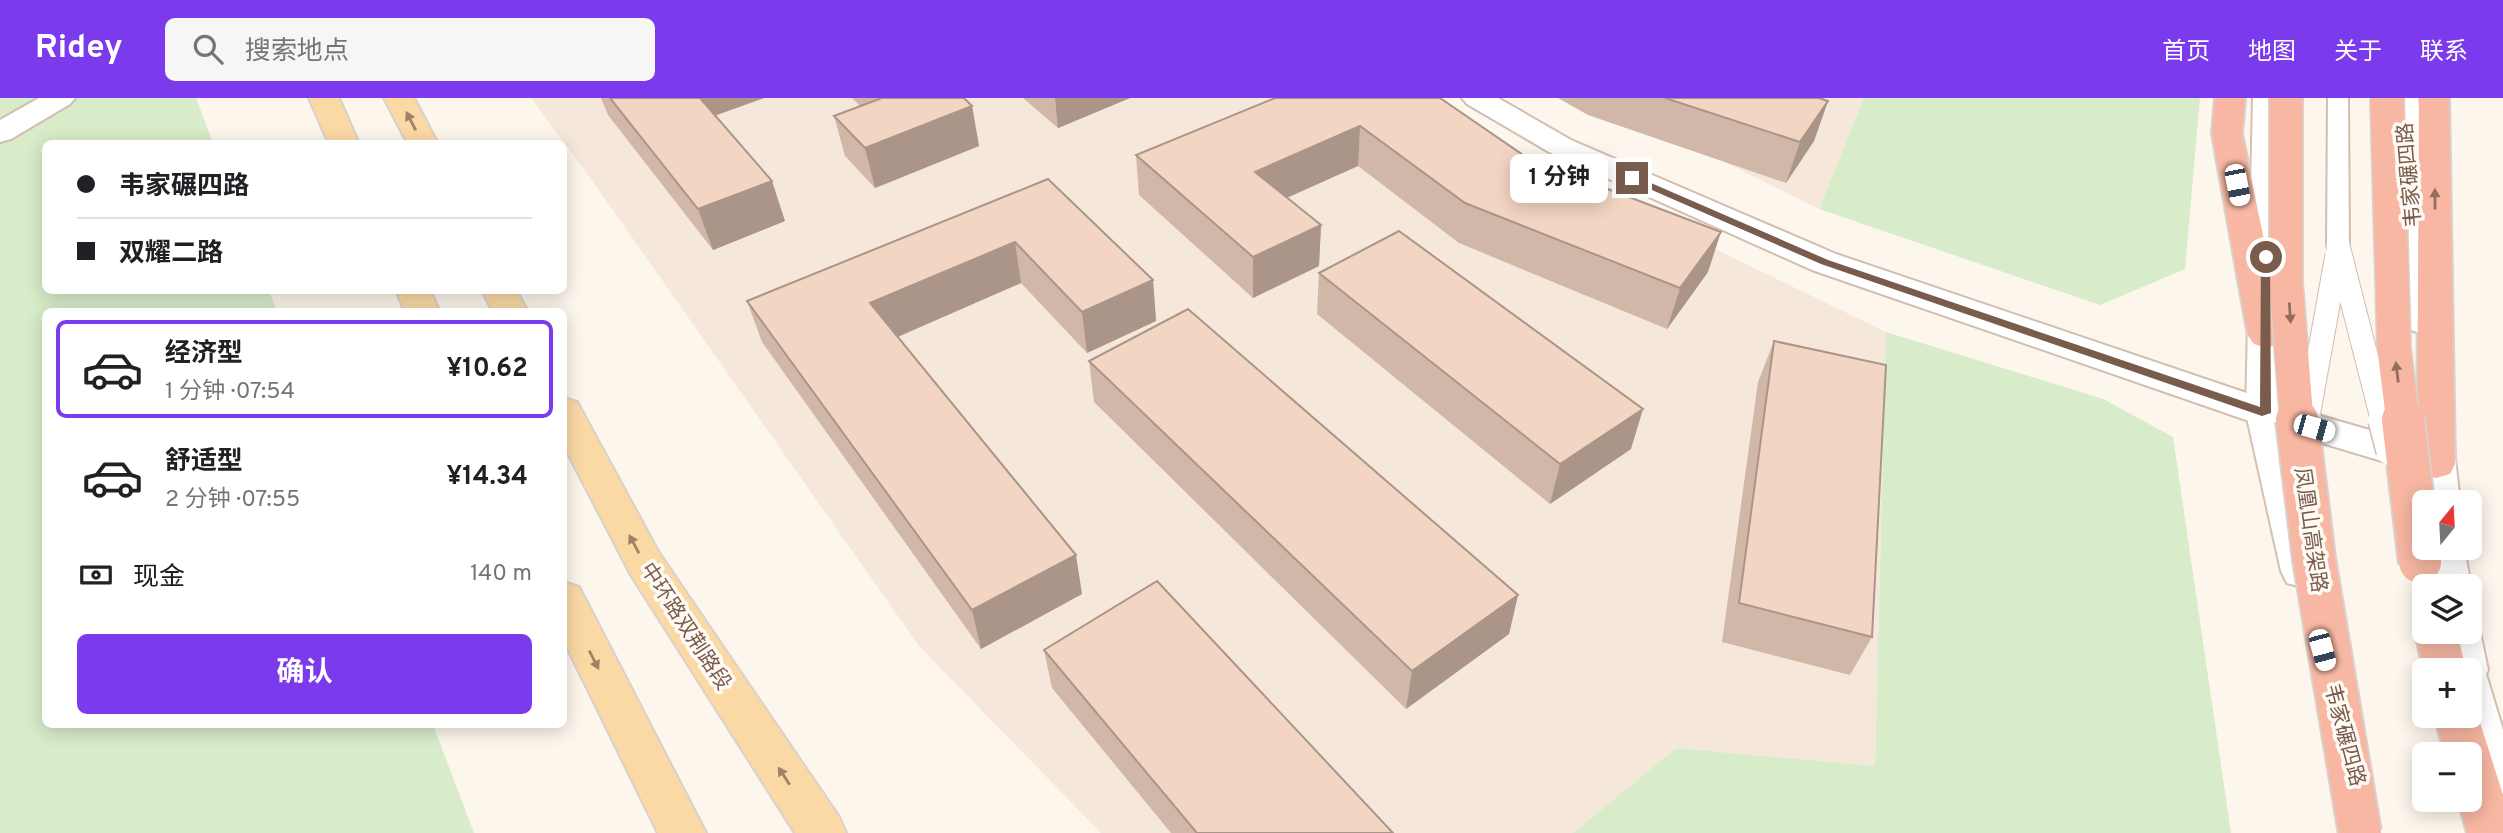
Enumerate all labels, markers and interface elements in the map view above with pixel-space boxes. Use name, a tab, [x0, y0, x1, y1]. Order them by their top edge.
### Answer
search box	[165, 18, 655, 81]
text: Ridey	[35, 28, 123, 70]
icon: search	[189, 30, 227, 68]
text: 搜索地点	[245, 36, 349, 69]
text: 首页	[2162, 38, 2210, 68]
text: 地图	[2248, 38, 2296, 68]
text: 关于	[2334, 38, 2382, 68]
text: 联系	[2420, 38, 2468, 68]
one-way arrow	[405, 111, 417, 131]
street label: 韦家碾四路	[2392, 121, 2429, 228]
callout: 1 分钟	[1510, 154, 1608, 202]
route end	[1616, 162, 1648, 194]
car	[2223, 162, 2252, 208]
text: 1 分钟	[1529, 164, 1589, 193]
text: 韦家碾四路	[119, 171, 249, 204]
one-way arrow	[2429, 188, 2441, 210]
text: 双耀二路	[119, 238, 223, 271]
route start	[2250, 241, 2282, 273]
one-way arrow	[2285, 302, 2296, 324]
icon: car	[81, 338, 144, 401]
text: 经济型	[165, 338, 243, 371]
text: ¥10.62	[447, 353, 528, 386]
one-way arrow	[2392, 361, 2403, 383]
text: 1 分钟 · 07:54	[165, 378, 295, 407]
car	[2291, 412, 2338, 444]
icon: car	[81, 446, 144, 509]
text: 舒适型	[165, 446, 243, 479]
text: ¥14.34	[447, 461, 528, 494]
street label: 凤凰山高架路	[2287, 466, 2332, 594]
text: 2 分钟 · 07:55	[165, 486, 300, 515]
north arrow	[2412, 490, 2482, 560]
map controls	[2412, 490, 2482, 812]
one-way arrow	[628, 534, 640, 554]
icon: cash	[77, 556, 115, 594]
street label: 中环路双荆路段	[633, 558, 736, 696]
text: 140 m	[470, 560, 532, 589]
text: 现金	[133, 562, 185, 595]
button: layers	[2412, 574, 2482, 644]
car	[2307, 627, 2338, 673]
button: 确认	[77, 634, 532, 714]
one-way arrow	[589, 650, 600, 670]
button: +	[2412, 658, 2482, 728]
street label: 韦家碾四路	[2317, 681, 2370, 790]
button: −	[2412, 742, 2482, 812]
one-way arrow	[777, 767, 791, 785]

